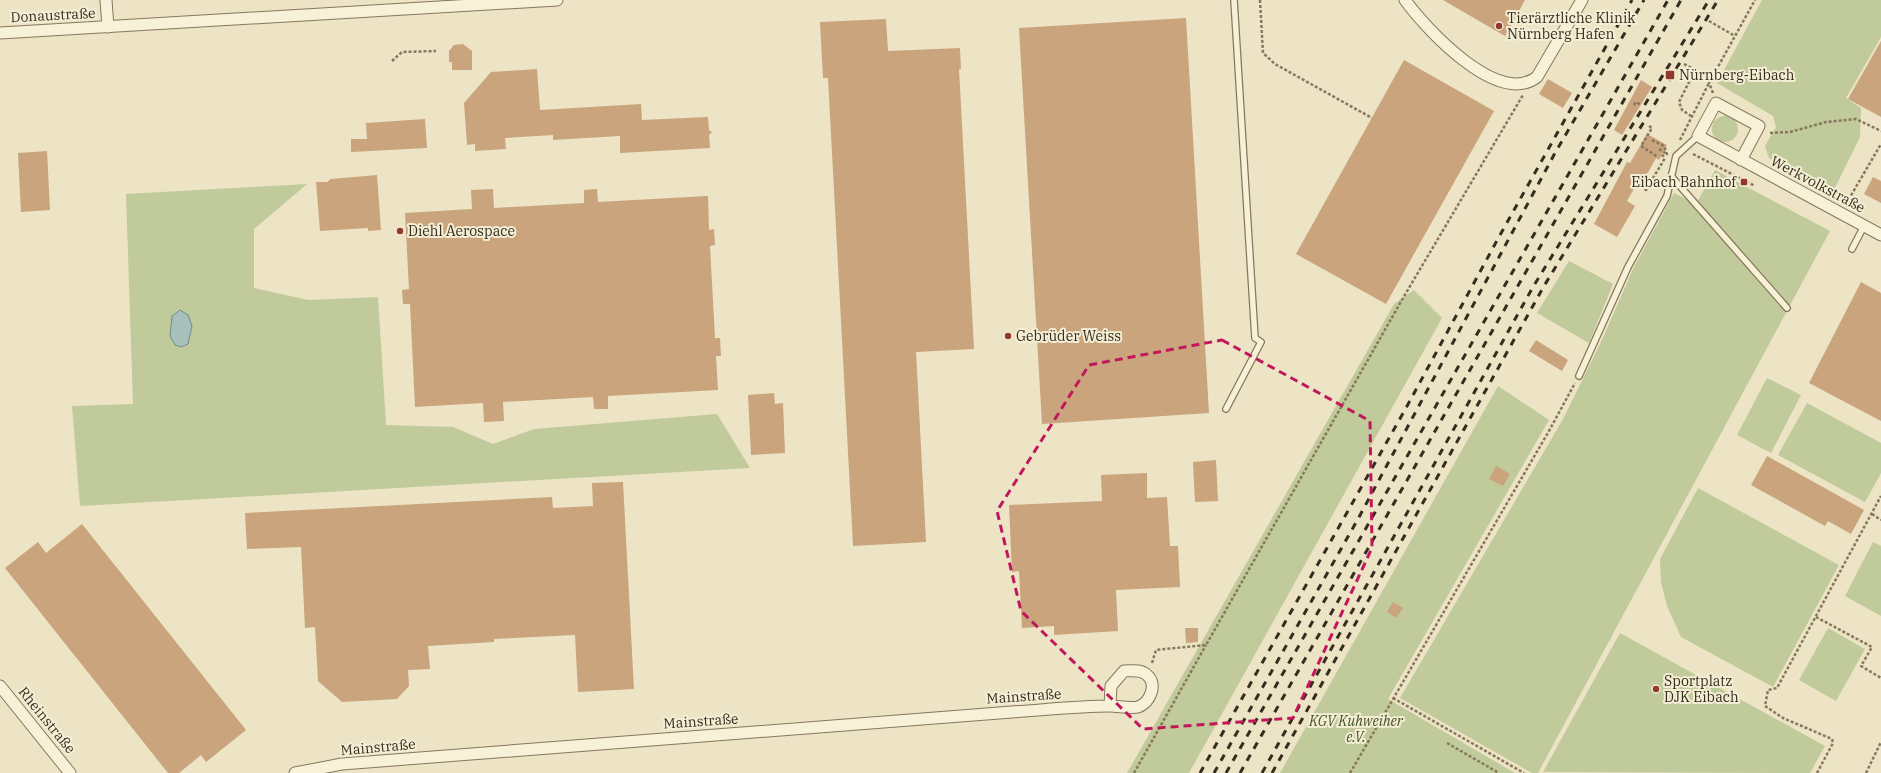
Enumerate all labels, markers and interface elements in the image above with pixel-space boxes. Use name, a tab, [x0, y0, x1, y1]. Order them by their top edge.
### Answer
street label: Donaustraße	[10, 4, 96, 26]
place label: Tierärztliche Klinik Nürnberg Hafen	[1507, 9, 1636, 43]
marker: Tierärztliche Klinik Nürnberg Hafen	[1494, 21, 1504, 31]
place label: Nürnberg-Eibach	[1679, 66, 1795, 84]
marker: Nürnberg-Eibach	[1664, 69, 1676, 81]
street label: Werkvolkstraße	[1768, 152, 1868, 216]
place label: Eibach Bahnhof	[1631, 173, 1737, 191]
marker: Eibach Bahnhof	[1739, 177, 1749, 187]
place label: Diehl Aerospace	[408, 222, 515, 240]
marker: Diehl Aerospace	[395, 226, 405, 236]
place label: Gebrüder Weiss	[1016, 327, 1121, 345]
marker: Gebrüder Weiss	[1003, 331, 1013, 341]
place label: Sportplatz DJK Eibach	[1664, 672, 1739, 706]
street label: Rheinstraße	[15, 683, 79, 757]
street label: Mainstraße	[986, 684, 1062, 708]
marker: Sportplatz DJK Eibach	[1651, 684, 1661, 694]
street label: Mainstraße	[663, 709, 739, 733]
park label: KGV Kuhweiher e.V.	[1308, 712, 1404, 746]
street label: Mainstraße	[340, 735, 416, 759]

